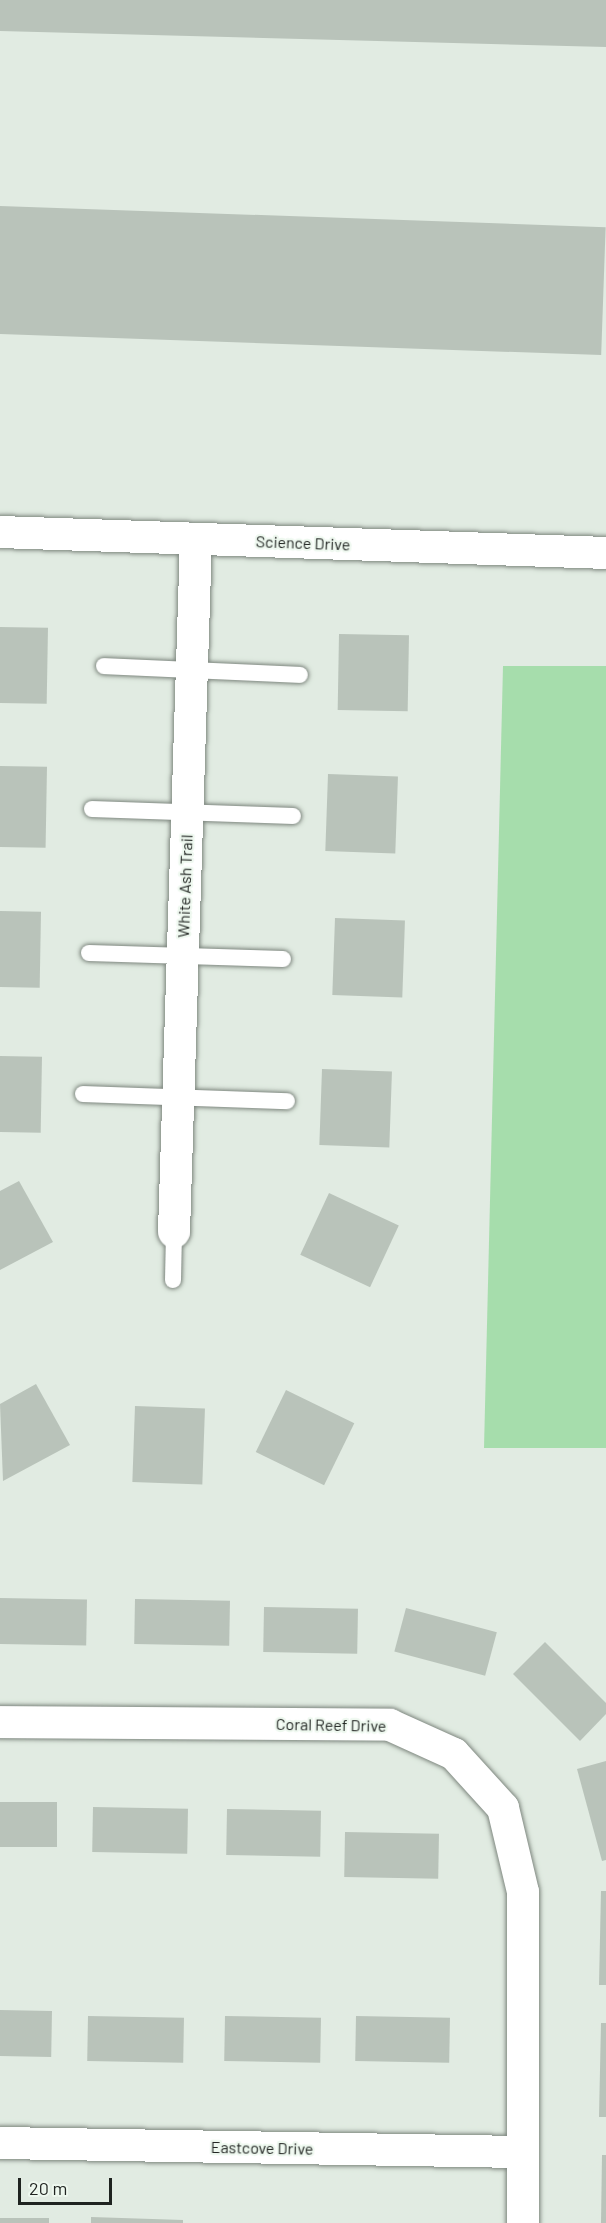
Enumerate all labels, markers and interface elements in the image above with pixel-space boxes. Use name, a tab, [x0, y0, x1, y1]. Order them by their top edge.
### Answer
street label: Science Drive	[255, 532, 351, 554]
street label: White Ash Trail	[174, 834, 196, 938]
street label: Coral Reef Drive	[276, 1714, 386, 1736]
street label: Eastcove Drive	[211, 2138, 313, 2158]
scale bar	[21, 2166, 116, 2204]
text: 20 m	[29, 2177, 67, 2199]

